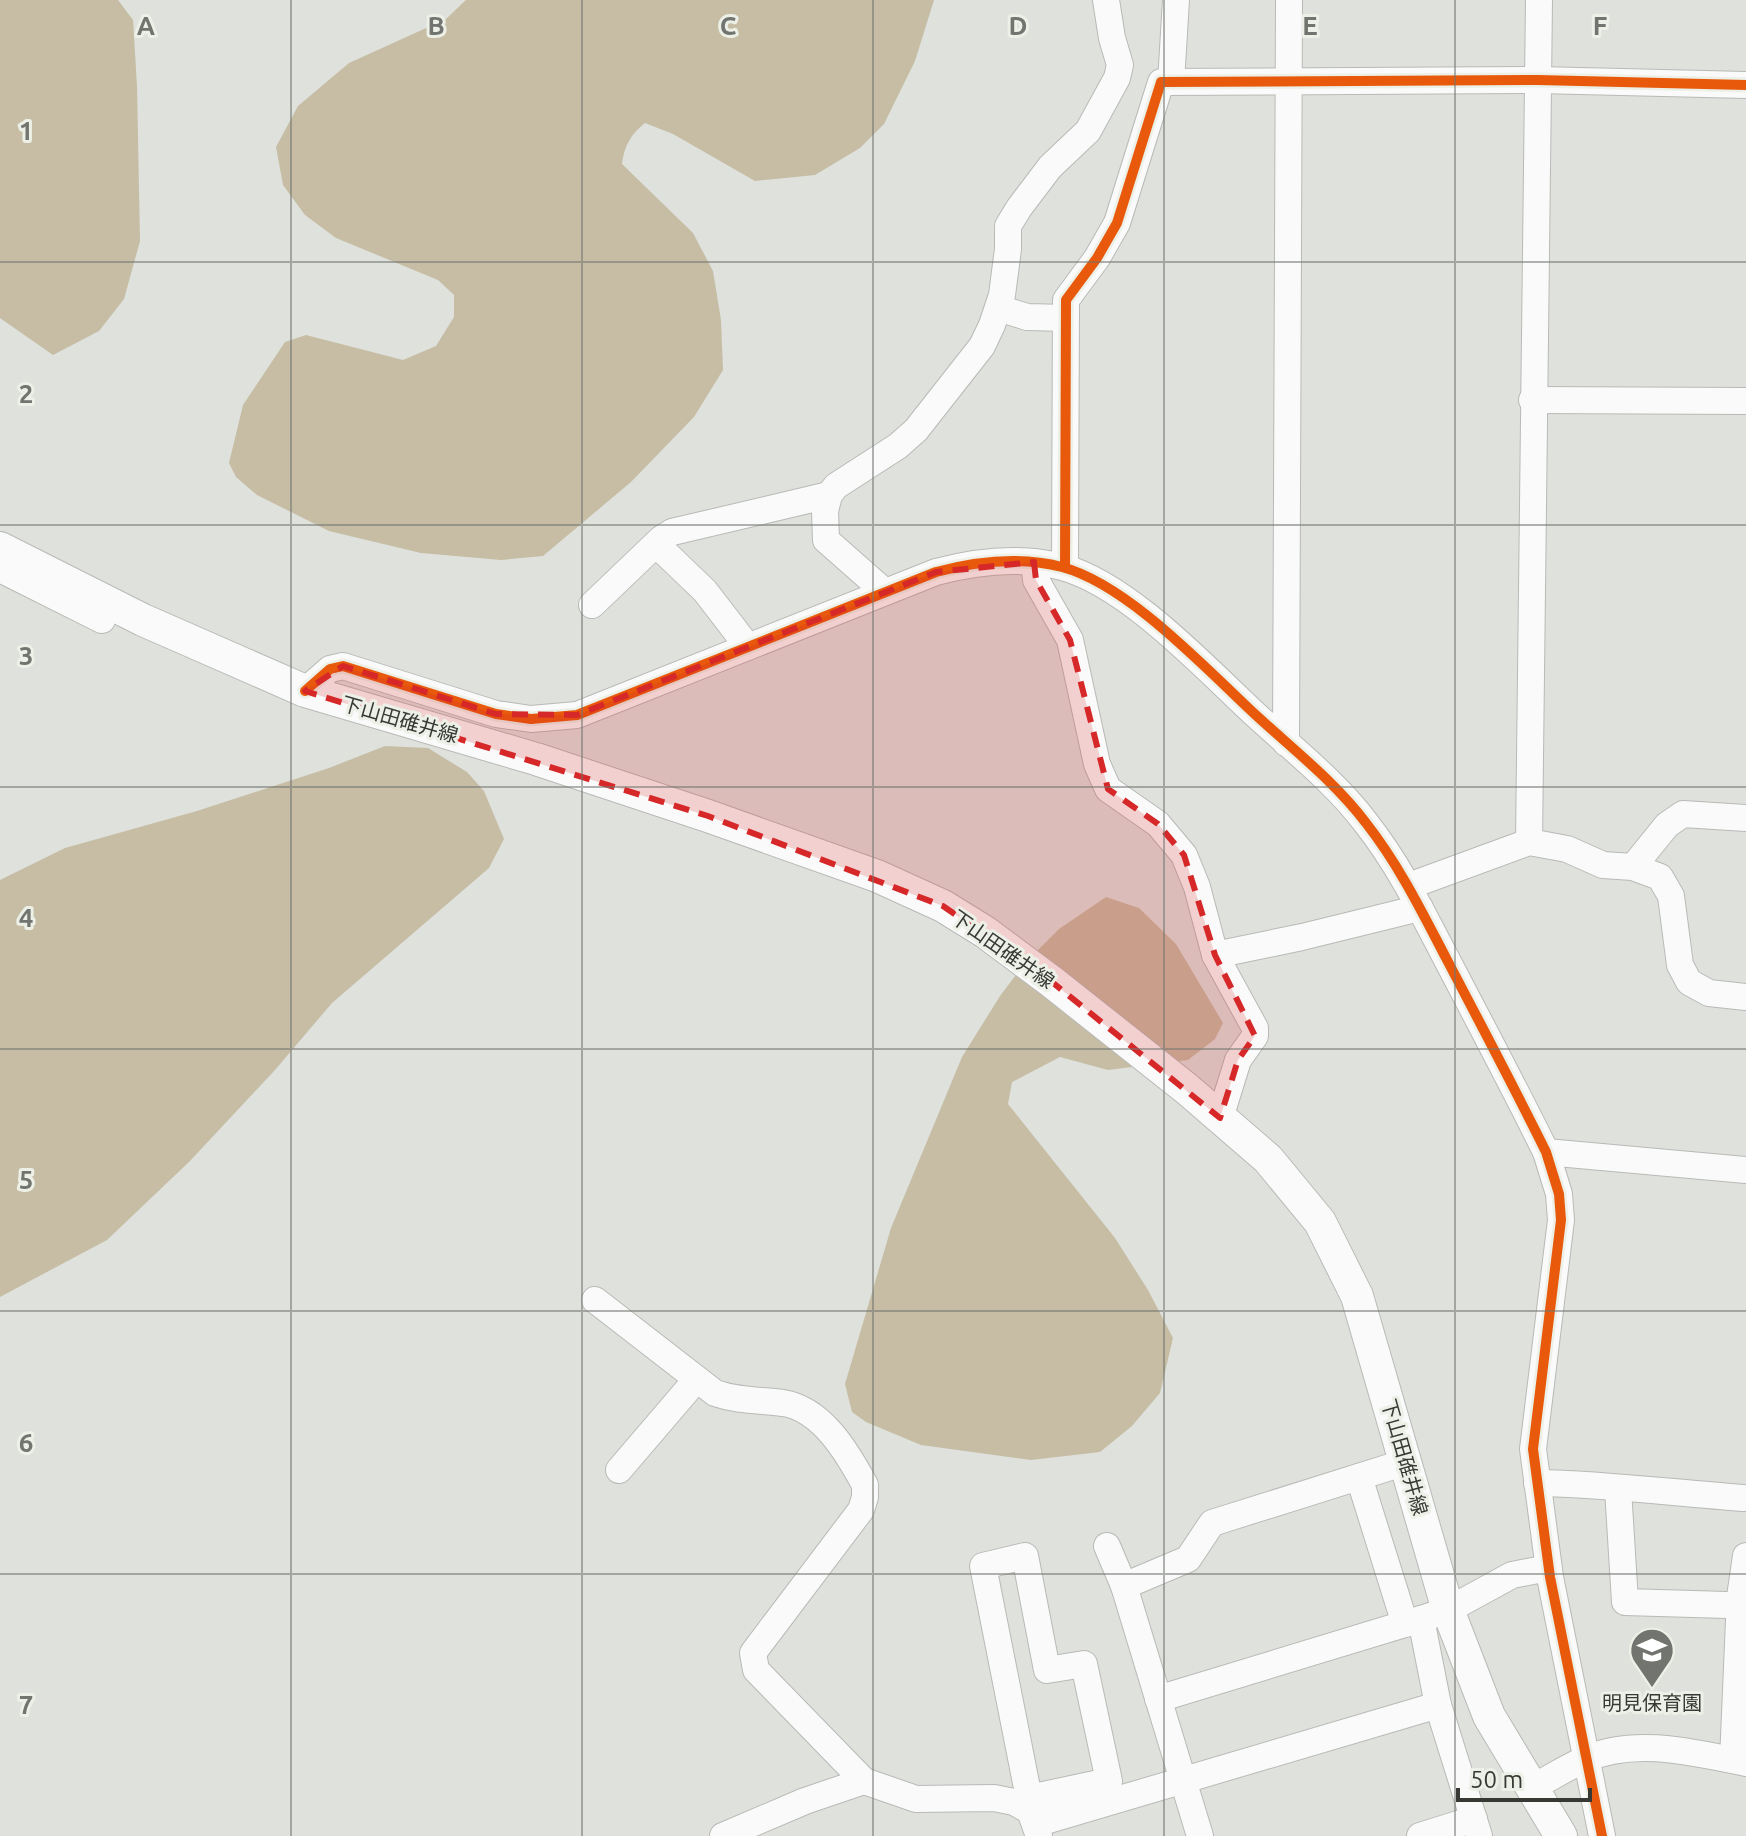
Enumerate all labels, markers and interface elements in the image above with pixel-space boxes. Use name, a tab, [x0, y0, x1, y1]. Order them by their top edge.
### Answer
text: A	[137, 11, 156, 40]
text: B	[427, 11, 445, 40]
text: C	[720, 11, 737, 40]
text: D	[1009, 11, 1027, 40]
text: E	[1302, 11, 1318, 40]
text: F	[1593, 11, 1607, 40]
text: 1	[19, 116, 33, 145]
text: 2	[19, 379, 33, 408]
text: 3	[19, 641, 33, 670]
street label: 下山田碓井線	[339, 691, 461, 747]
text: 4	[19, 903, 33, 932]
street label: 下山田碓井線	[947, 905, 1059, 993]
text: 5	[19, 1165, 33, 1194]
street label: 下山田碓井線	[1377, 1396, 1433, 1518]
text: 6	[19, 1428, 33, 1457]
school or university icon: 明見保育園	[1628, 1626, 1676, 1689]
text: 7	[19, 1690, 33, 1719]
place label: 明見保育園	[1602, 1691, 1702, 1714]
scale bar	[1458, 1752, 1590, 1802]
text: 50 m	[1470, 1766, 1523, 1793]

